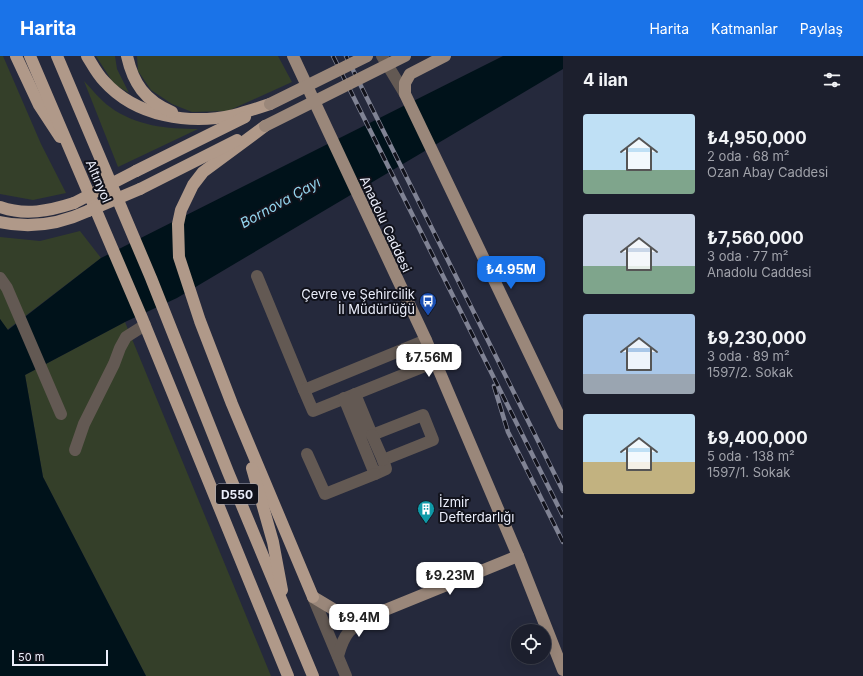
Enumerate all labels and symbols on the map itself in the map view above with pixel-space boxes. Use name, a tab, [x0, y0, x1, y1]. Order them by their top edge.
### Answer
street label: Altınyol	[83, 157, 115, 205]
water label: Bornova Çayı	[237, 173, 323, 231]
street label: Anadolu Caddesi	[357, 173, 415, 275]
pin: ₺4.95M	[478, 256, 544, 290]
place label: Çevre ve Şehircilik İl Müdürlüğü	[301, 286, 415, 317]
bus stop icon: Çevre ve Şehircilik İl Müdürlüğü	[418, 291, 438, 316]
pin: ₺7.56M	[396, 344, 462, 378]
road number: D550	[216, 484, 258, 504]
place label: İzmir Defterdarlığı	[439, 494, 515, 525]
building icon: İzmir Defterdarlığı	[416, 499, 436, 524]
pin: ₺9.23M	[417, 562, 483, 596]
pin: ₺9.4M	[331, 604, 387, 638]
scale bar	[12, 648, 108, 667]

